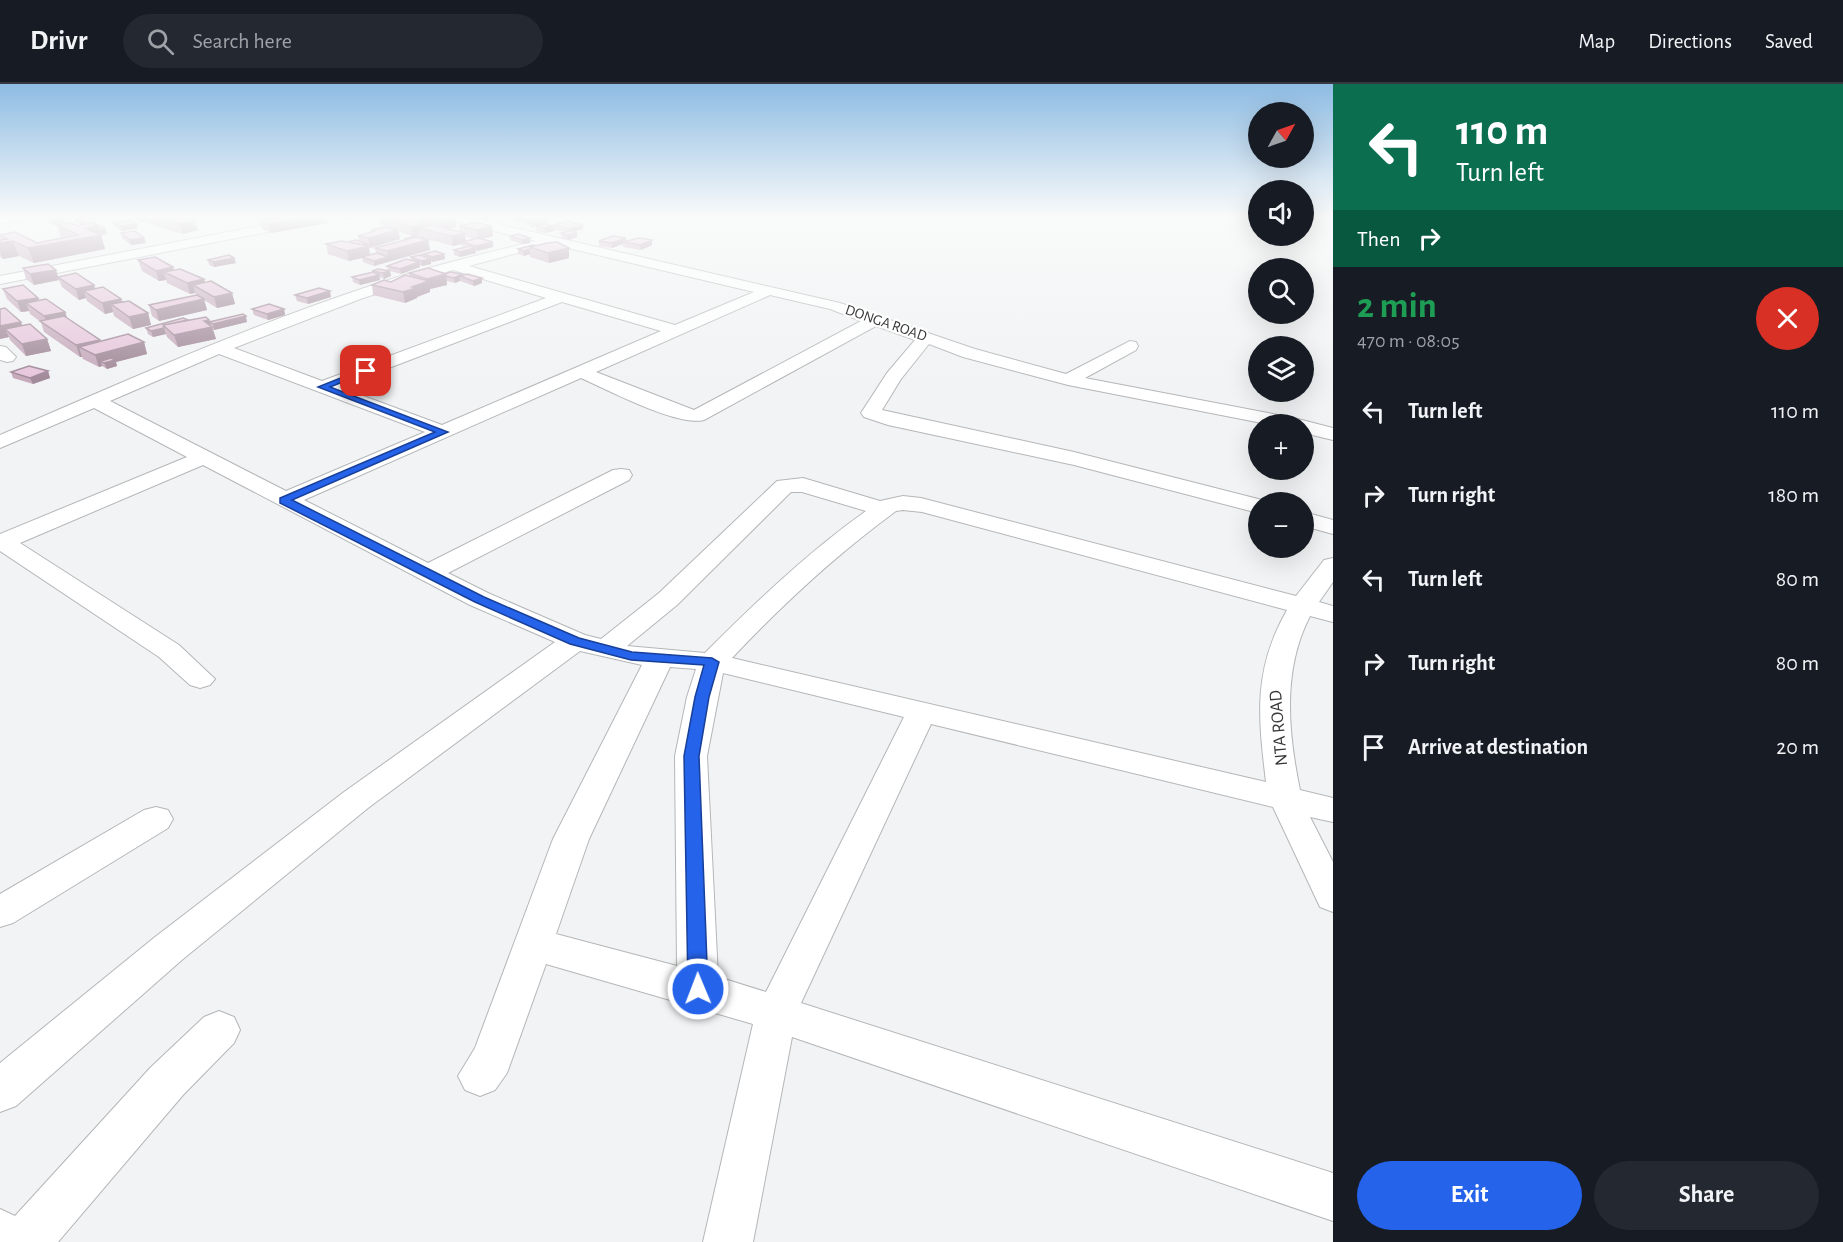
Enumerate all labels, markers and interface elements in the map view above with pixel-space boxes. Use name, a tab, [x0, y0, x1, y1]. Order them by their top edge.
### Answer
search box	[123, 14, 543, 68]
icon: search	[144, 25, 177, 58]
text: Drivr	[30, 27, 87, 55]
text: Search here	[192, 30, 292, 52]
text: Map	[1579, 31, 1615, 52]
text: Directions	[1648, 31, 1732, 52]
text: Saved	[1765, 31, 1813, 52]
north arrow	[1248, 102, 1314, 168]
map controls	[1248, 102, 1314, 558]
icon: left	[1357, 108, 1435, 186]
text: 110 m	[1456, 110, 1548, 152]
text: Turn left	[1456, 159, 1544, 186]
button: sound	[1248, 180, 1314, 246]
icon: right	[1413, 222, 1446, 255]
text: Then	[1357, 228, 1401, 250]
button: search	[1248, 258, 1314, 324]
button: close	[1756, 287, 1819, 350]
text: 2 min	[1357, 288, 1437, 324]
street label: DONGA ROAD	[843, 302, 929, 344]
text: 470 m · 08:05	[1357, 331, 1460, 351]
button: layers	[1248, 336, 1314, 402]
pin	[340, 345, 391, 396]
icon: arrive	[349, 354, 382, 387]
icon: left	[1357, 395, 1390, 428]
text: Turn left	[1408, 400, 1482, 422]
text: 110 m	[1771, 400, 1819, 422]
button: +	[1248, 414, 1314, 480]
icon: right	[1357, 479, 1390, 512]
text: Turn right	[1408, 484, 1495, 506]
text: 180 m	[1768, 484, 1819, 506]
button: −	[1248, 492, 1314, 558]
icon: left	[1357, 563, 1390, 596]
text: Turn left	[1408, 568, 1482, 590]
text: 80 m	[1776, 568, 1819, 590]
icon: right	[1357, 647, 1390, 680]
text: Turn right	[1408, 652, 1495, 674]
text: 80 m	[1776, 652, 1819, 674]
street label: NTA ROAD	[1267, 689, 1291, 767]
icon: arrive	[1357, 731, 1390, 764]
text: Arrive at destination	[1408, 736, 1588, 758]
text: 20 m	[1776, 736, 1819, 758]
position arrow	[666, 957, 730, 1021]
button: Exit	[1357, 1161, 1582, 1230]
button: Share	[1594, 1161, 1819, 1230]

